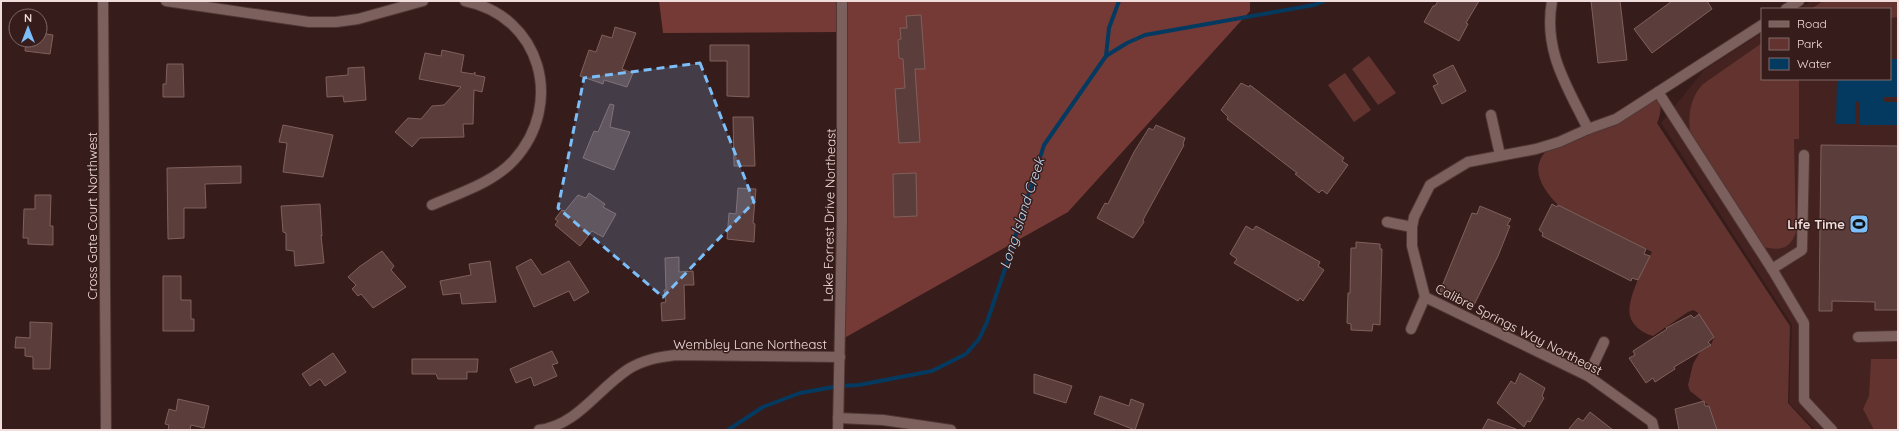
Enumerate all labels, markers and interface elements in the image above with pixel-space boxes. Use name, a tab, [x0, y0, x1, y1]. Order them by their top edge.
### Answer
north arrow	[8, 8, 48, 48]
legend	[1761, 8, 1891, 80]
text: N	[24, 11, 32, 25]
text: Road	[1797, 16, 1827, 31]
text: Park	[1797, 36, 1822, 51]
text: Water	[1797, 56, 1832, 71]
street label: Lake Forrest Drive Northeast	[819, 128, 839, 302]
street label: Cross Gate Court Northwest	[84, 132, 100, 300]
water label: Long Island Creek	[995, 154, 1049, 271]
sports icon: Life Time	[1848, 213, 1870, 235]
place label: Life Time	[1787, 216, 1845, 232]
street label: Calibre Springs Way Northeast	[1433, 280, 1605, 378]
street label: Wembley Lane Northeast	[673, 336, 827, 352]

